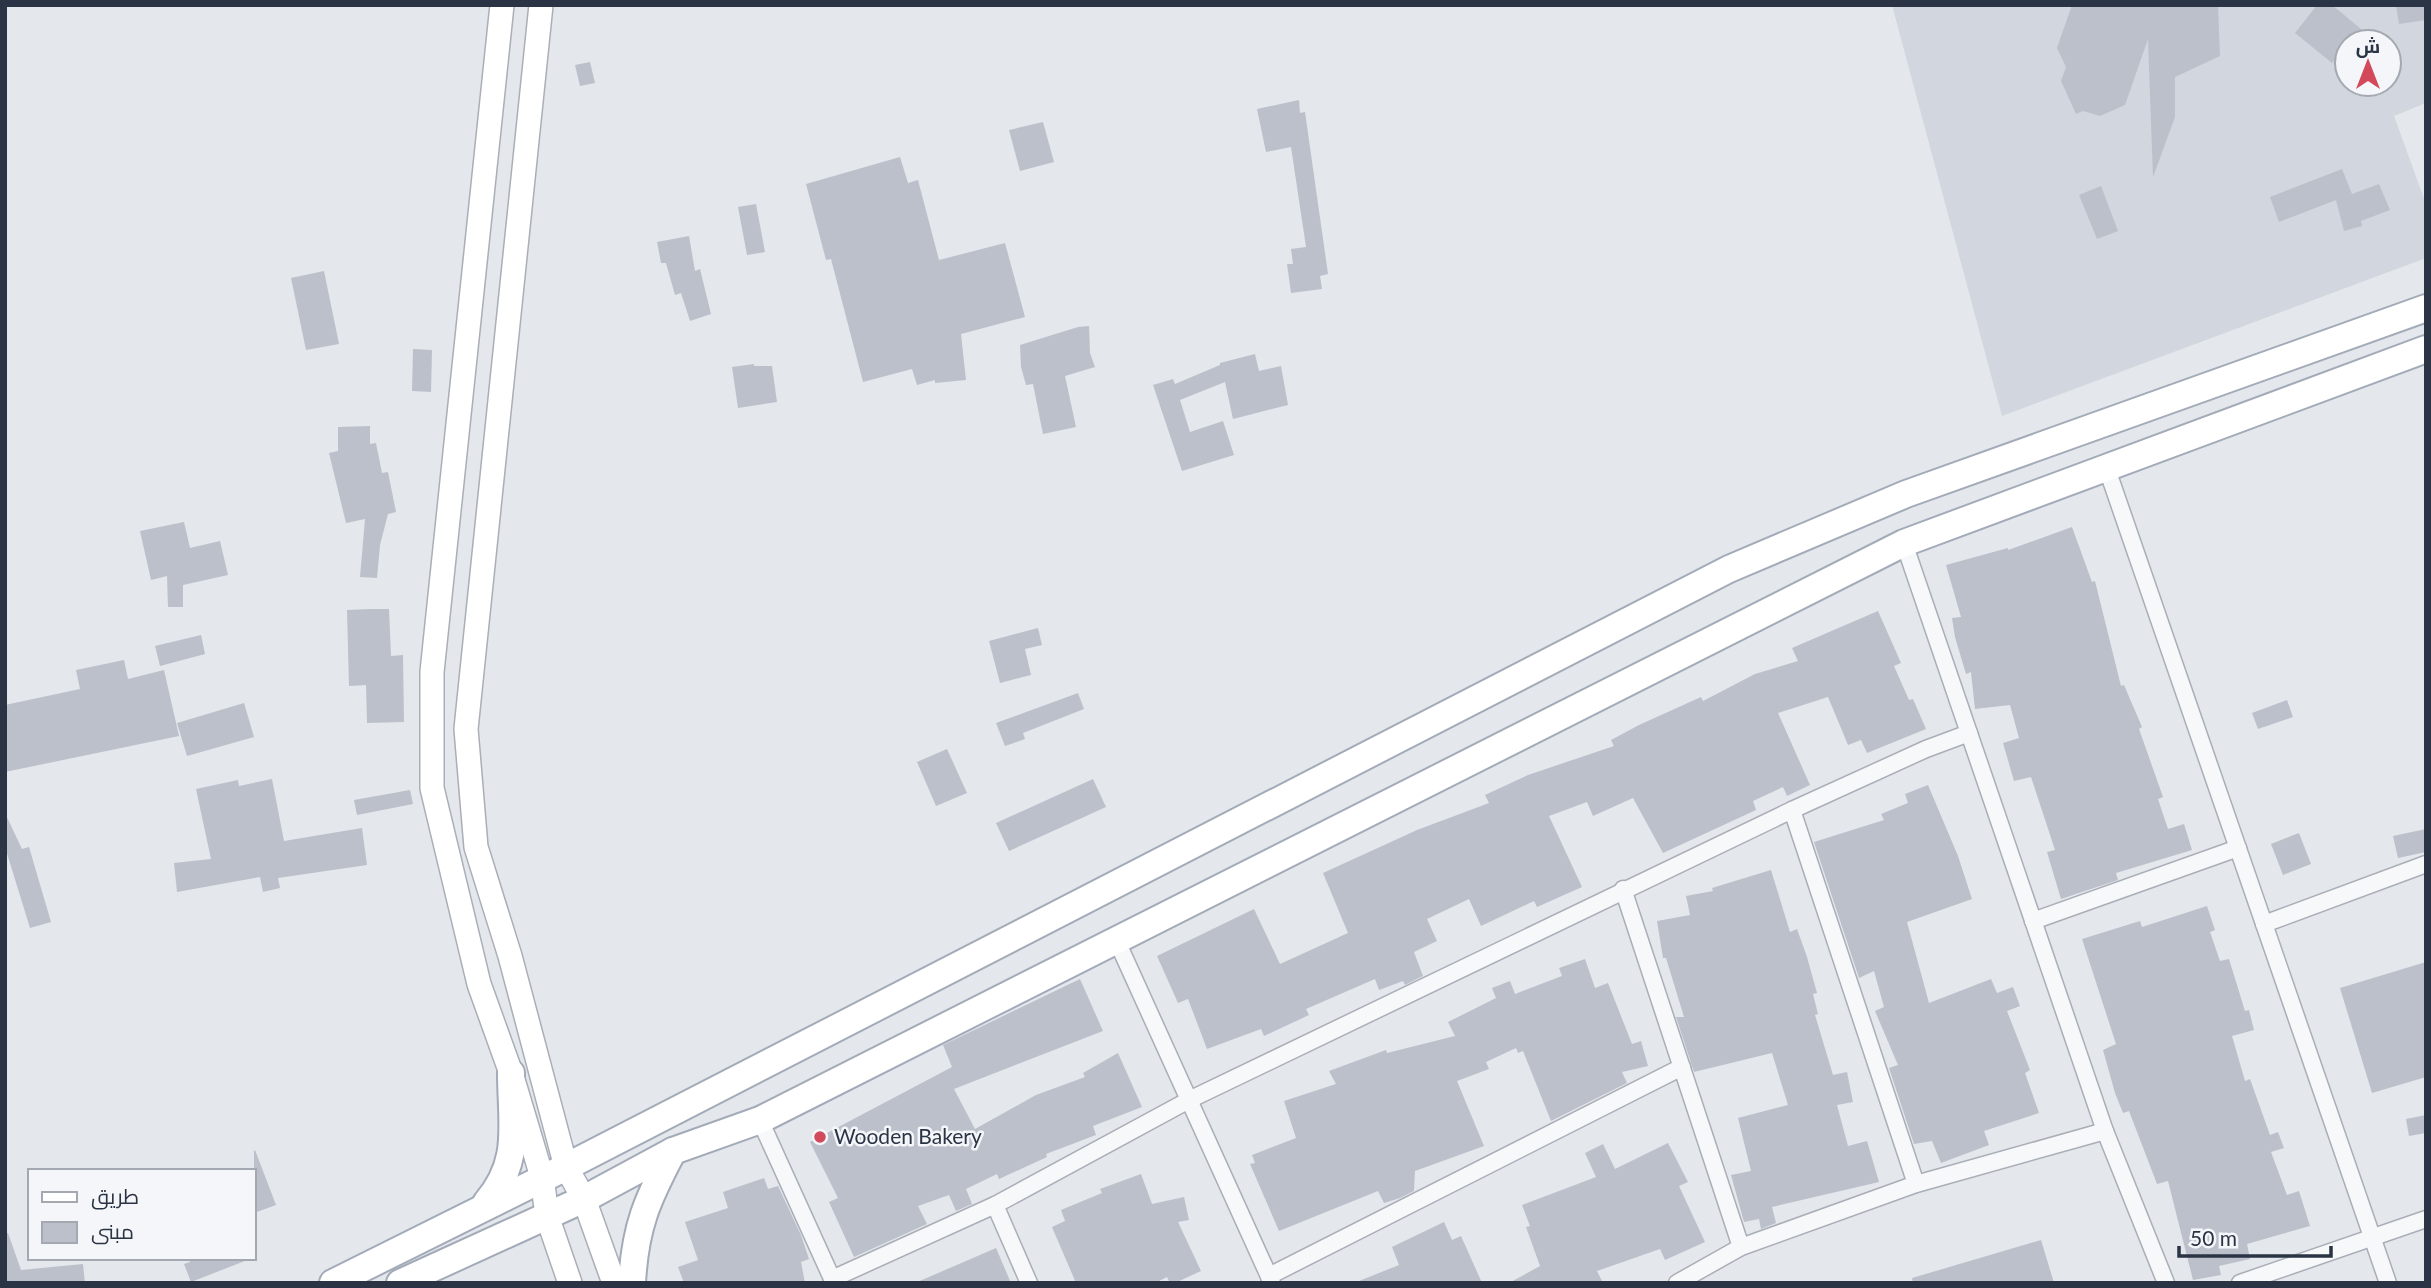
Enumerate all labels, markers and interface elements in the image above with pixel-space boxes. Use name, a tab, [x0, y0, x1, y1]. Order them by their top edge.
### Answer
north arrow	[2333, 28, 2403, 98]
text: ش	[2356, 34, 2380, 58]
place label: Wooden Bakery	[834, 1123, 982, 1148]
marker: Wooden Bakery	[812, 1129, 828, 1145]
legend	[28, 1169, 256, 1260]
text: طريق	[91, 1183, 139, 1210]
scale bar	[2179, 1214, 2331, 1258]
text: مبنى	[91, 1218, 134, 1245]
text: 50 m	[2190, 1225, 2237, 1250]

